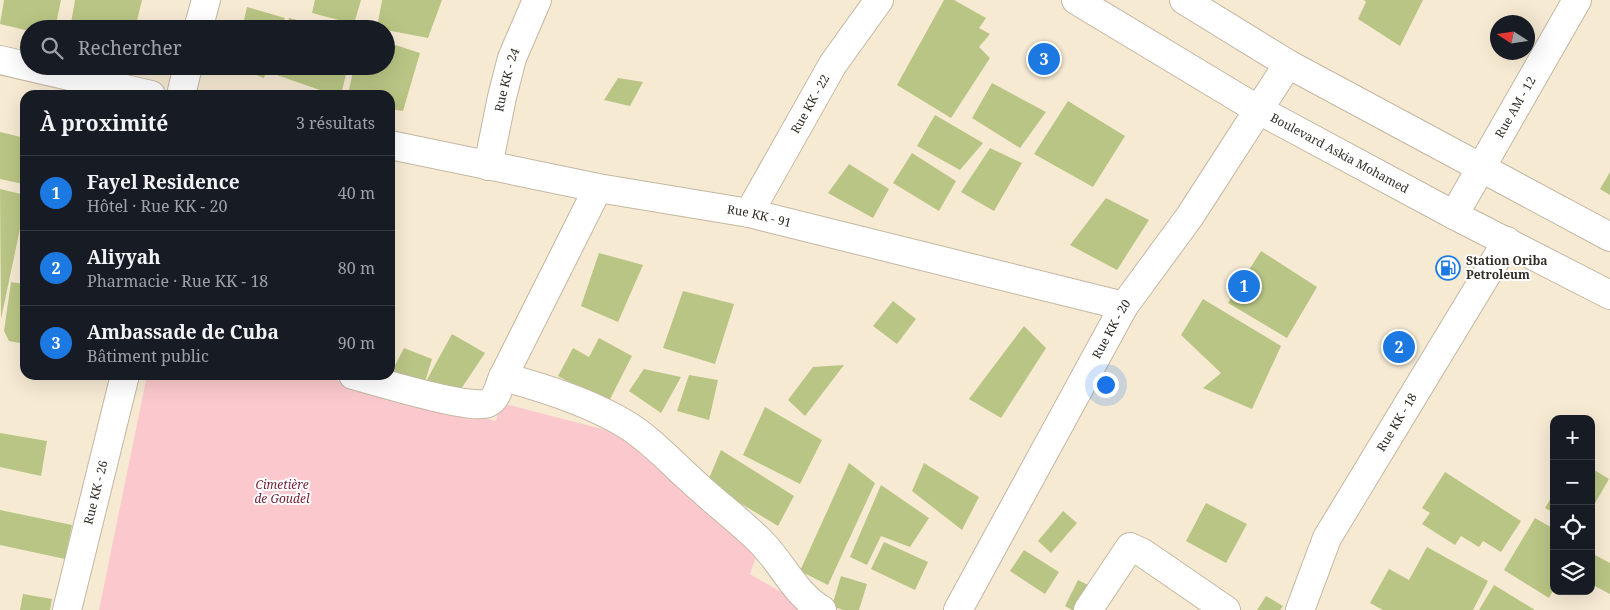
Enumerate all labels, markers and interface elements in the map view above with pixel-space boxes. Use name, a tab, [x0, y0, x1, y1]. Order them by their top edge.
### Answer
north arrow	[1490, 15, 1535, 60]
search box	[20, 20, 395, 75]
icon: search	[38, 34, 66, 62]
text: Rechercher	[78, 35, 182, 61]
pin: 3	[1028, 40, 1060, 78]
street label: Rue KK - 24	[490, 45, 523, 113]
street label: Rue KK - 22	[787, 71, 833, 136]
street label: Rue AM - 12	[1491, 73, 1539, 141]
text: À proximité	[40, 109, 168, 137]
street label: Boulevard Askia Mohamed	[1268, 109, 1413, 197]
text: 3 résultats	[296, 112, 375, 134]
text: Fayel Residence	[87, 169, 240, 195]
text: 1	[51, 182, 61, 204]
text: 40 m	[338, 182, 375, 204]
text: Hôtel · Rue KK - 20	[87, 195, 227, 217]
street label: Rue KK - 91	[726, 201, 793, 231]
text: Aliyyah	[87, 244, 161, 270]
place label: Station Oriba Petroleum	[1466, 252, 1548, 283]
fuel station icon: Station Oriba Petroleum	[1435, 255, 1461, 281]
text: 2	[51, 257, 61, 279]
text: 80 m	[338, 257, 375, 279]
pin: 1	[1228, 267, 1260, 305]
text: Pharmacie · Rue KK - 18	[87, 270, 268, 292]
street label: Rue KK - 20	[1088, 295, 1134, 362]
text: Ambassade de Cuba	[87, 319, 279, 345]
pin: 2	[1383, 328, 1415, 366]
text: 3	[51, 332, 61, 354]
text: 90 m	[338, 332, 375, 354]
text: Bâtiment public	[87, 345, 209, 367]
your location	[1093, 372, 1119, 398]
street label: Rue KK - 18	[1372, 390, 1421, 455]
map controls	[1550, 415, 1595, 595]
button: +	[1550, 415, 1595, 460]
street label: Rue KK - 26	[79, 458, 112, 526]
button: −	[1550, 460, 1595, 505]
park label: Cimetière de Goudel	[254, 476, 310, 507]
button: locate	[1550, 505, 1595, 550]
button: layers	[1550, 550, 1595, 595]

